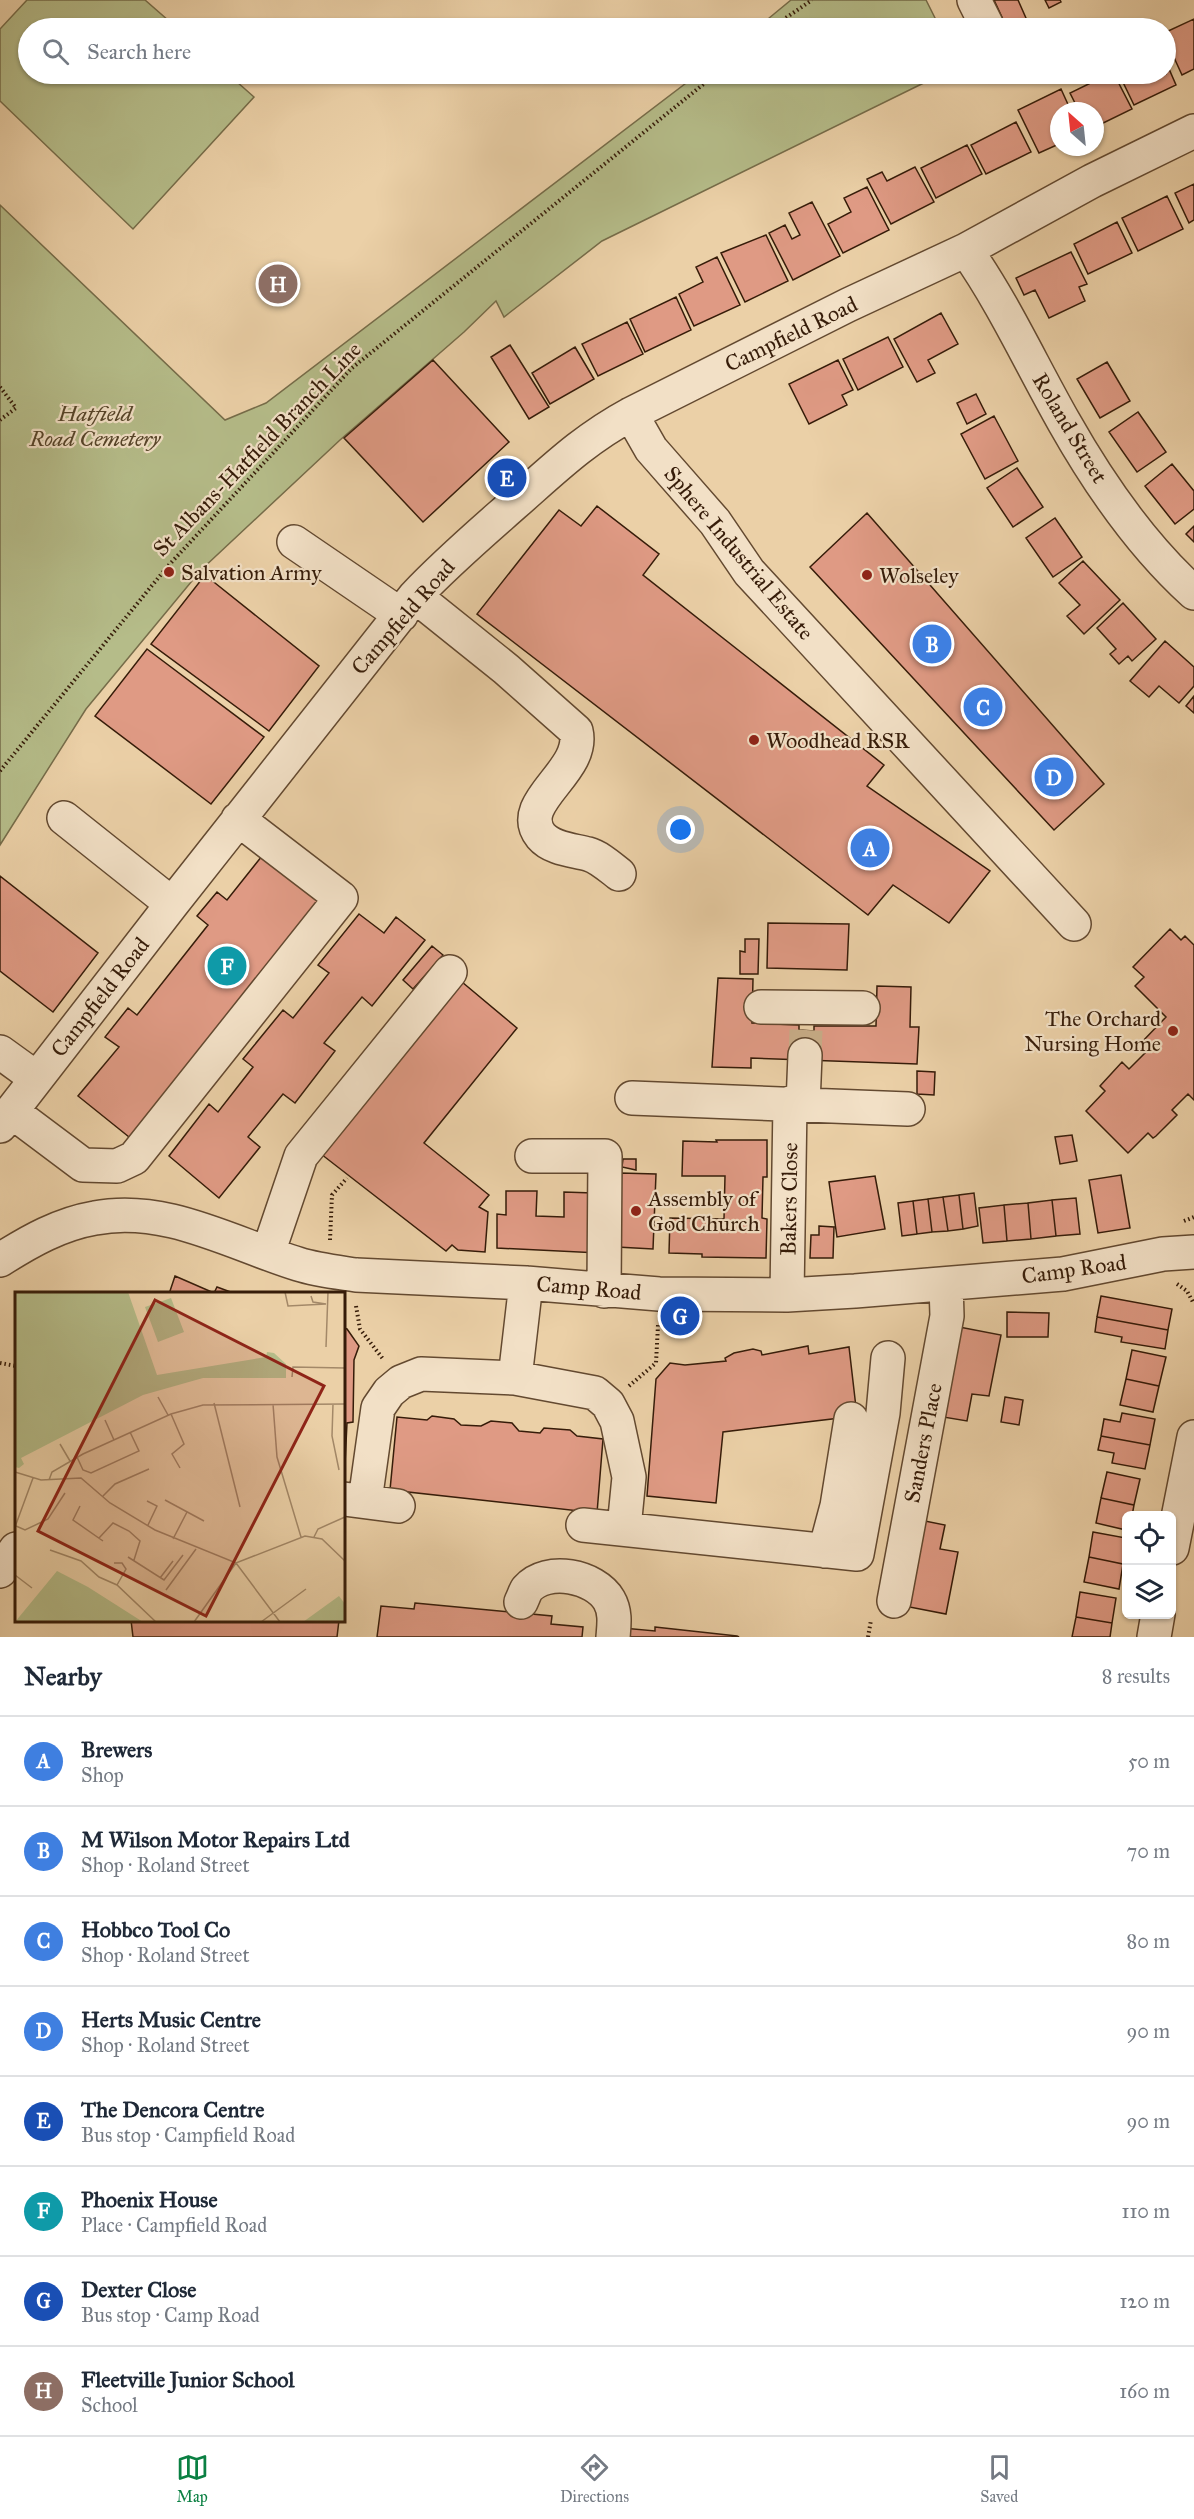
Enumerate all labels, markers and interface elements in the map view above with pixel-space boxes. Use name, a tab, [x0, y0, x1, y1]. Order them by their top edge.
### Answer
search box	[18, 18, 1176, 84]
icon: search	[39, 35, 72, 68]
text: Search here	[87, 38, 191, 65]
north arrow	[1050, 102, 1104, 156]
pin: H	[258, 262, 298, 306]
street label: Campfield Road	[720, 290, 862, 378]
street label: St Albans-Hatfield Branch Line	[147, 336, 367, 562]
street label: Roland Street	[1026, 368, 1114, 488]
park label: Hatfield Road Cemetery	[29, 400, 161, 452]
pin: E	[488, 456, 526, 500]
street label: Sphere Industrial Estate	[658, 461, 820, 645]
street label: Campfield Road	[345, 554, 461, 680]
place label: Salvation Army	[181, 559, 322, 586]
place label: Wolseley	[879, 562, 959, 589]
marker: Salvation Army	[162, 565, 176, 579]
marker: Wolseley	[860, 568, 874, 582]
pin: B	[912, 622, 952, 666]
pin: C	[964, 684, 1002, 730]
place label: Woodhead RSR	[766, 727, 910, 754]
marker: Woodhead RSR	[747, 733, 761, 747]
pin: D	[1034, 754, 1074, 800]
your location	[666, 815, 695, 844]
pin: A	[850, 826, 890, 870]
street label: Campfield Road	[45, 932, 155, 1062]
pin: F	[208, 944, 246, 988]
place label: The Orchard Nursing Home	[1024, 1005, 1161, 1057]
marker: The Orchard Nursing Home	[1166, 1024, 1180, 1038]
street label: Bakers Close	[775, 1142, 803, 1256]
place label: Assembly of God Church	[647, 1185, 760, 1237]
marker: Assembly of God Church	[629, 1204, 643, 1218]
street label: Camp Road	[1020, 1248, 1128, 1290]
street label: Camp Road	[535, 1270, 643, 1306]
inset map	[15, 1292, 345, 1622]
pin: G	[660, 1294, 700, 1338]
street label: Sanders Place	[898, 1381, 948, 1505]
map controls	[1122, 1511, 1176, 1619]
button: locate	[1122, 1511, 1176, 1565]
button: layers	[1122, 1565, 1176, 1619]
text: Nearby	[24, 1660, 102, 1692]
text: 8 results	[1102, 1664, 1170, 1688]
text: Brewers	[81, 1736, 152, 1763]
text: A	[37, 1749, 50, 1773]
text: 50 m	[1128, 1749, 1170, 1773]
text: Shop	[81, 1763, 124, 1787]
text: M Wilson Motor Repairs Ltd	[81, 1826, 350, 1853]
text: B	[37, 1839, 50, 1863]
text: 70 m	[1127, 1839, 1170, 1863]
text: Shop · Roland Street	[81, 1853, 250, 1877]
text: Hobbco Tool Co	[81, 1916, 230, 1943]
text: C	[37, 1929, 50, 1953]
text: 80 m	[1127, 1929, 1170, 1953]
text: Shop · Roland Street	[81, 1943, 250, 1967]
text: Herts Music Centre	[81, 2006, 261, 2033]
text: D	[36, 2019, 51, 2043]
text: 90 m	[1127, 2019, 1170, 2043]
text: Shop · Roland Street	[81, 2033, 250, 2057]
text: The Dencora Centre	[81, 2096, 264, 2123]
text: E	[36, 2109, 51, 2133]
text: 90 m	[1127, 2109, 1170, 2133]
text: Bus stop · Campfield Road	[81, 2123, 295, 2147]
text: Phoenix House	[81, 2186, 218, 2213]
text: F	[37, 2199, 50, 2223]
text: 110 m	[1122, 2199, 1170, 2223]
text: Place · Campfield Road	[81, 2213, 267, 2237]
text: Dexter Close	[81, 2276, 196, 2303]
text: G	[36, 2289, 51, 2313]
text: 120 m	[1119, 2289, 1170, 2313]
text: Bus stop · Camp Road	[81, 2303, 260, 2327]
text: Fleetville Junior School	[81, 2366, 294, 2393]
text: H	[35, 2379, 52, 2403]
text: 160 m	[1119, 2379, 1170, 2403]
text: School	[81, 2393, 138, 2417]
tab: Map	[176, 2451, 209, 2506]
tab: Directions	[560, 2451, 629, 2506]
tab: Saved	[980, 2451, 1018, 2506]

